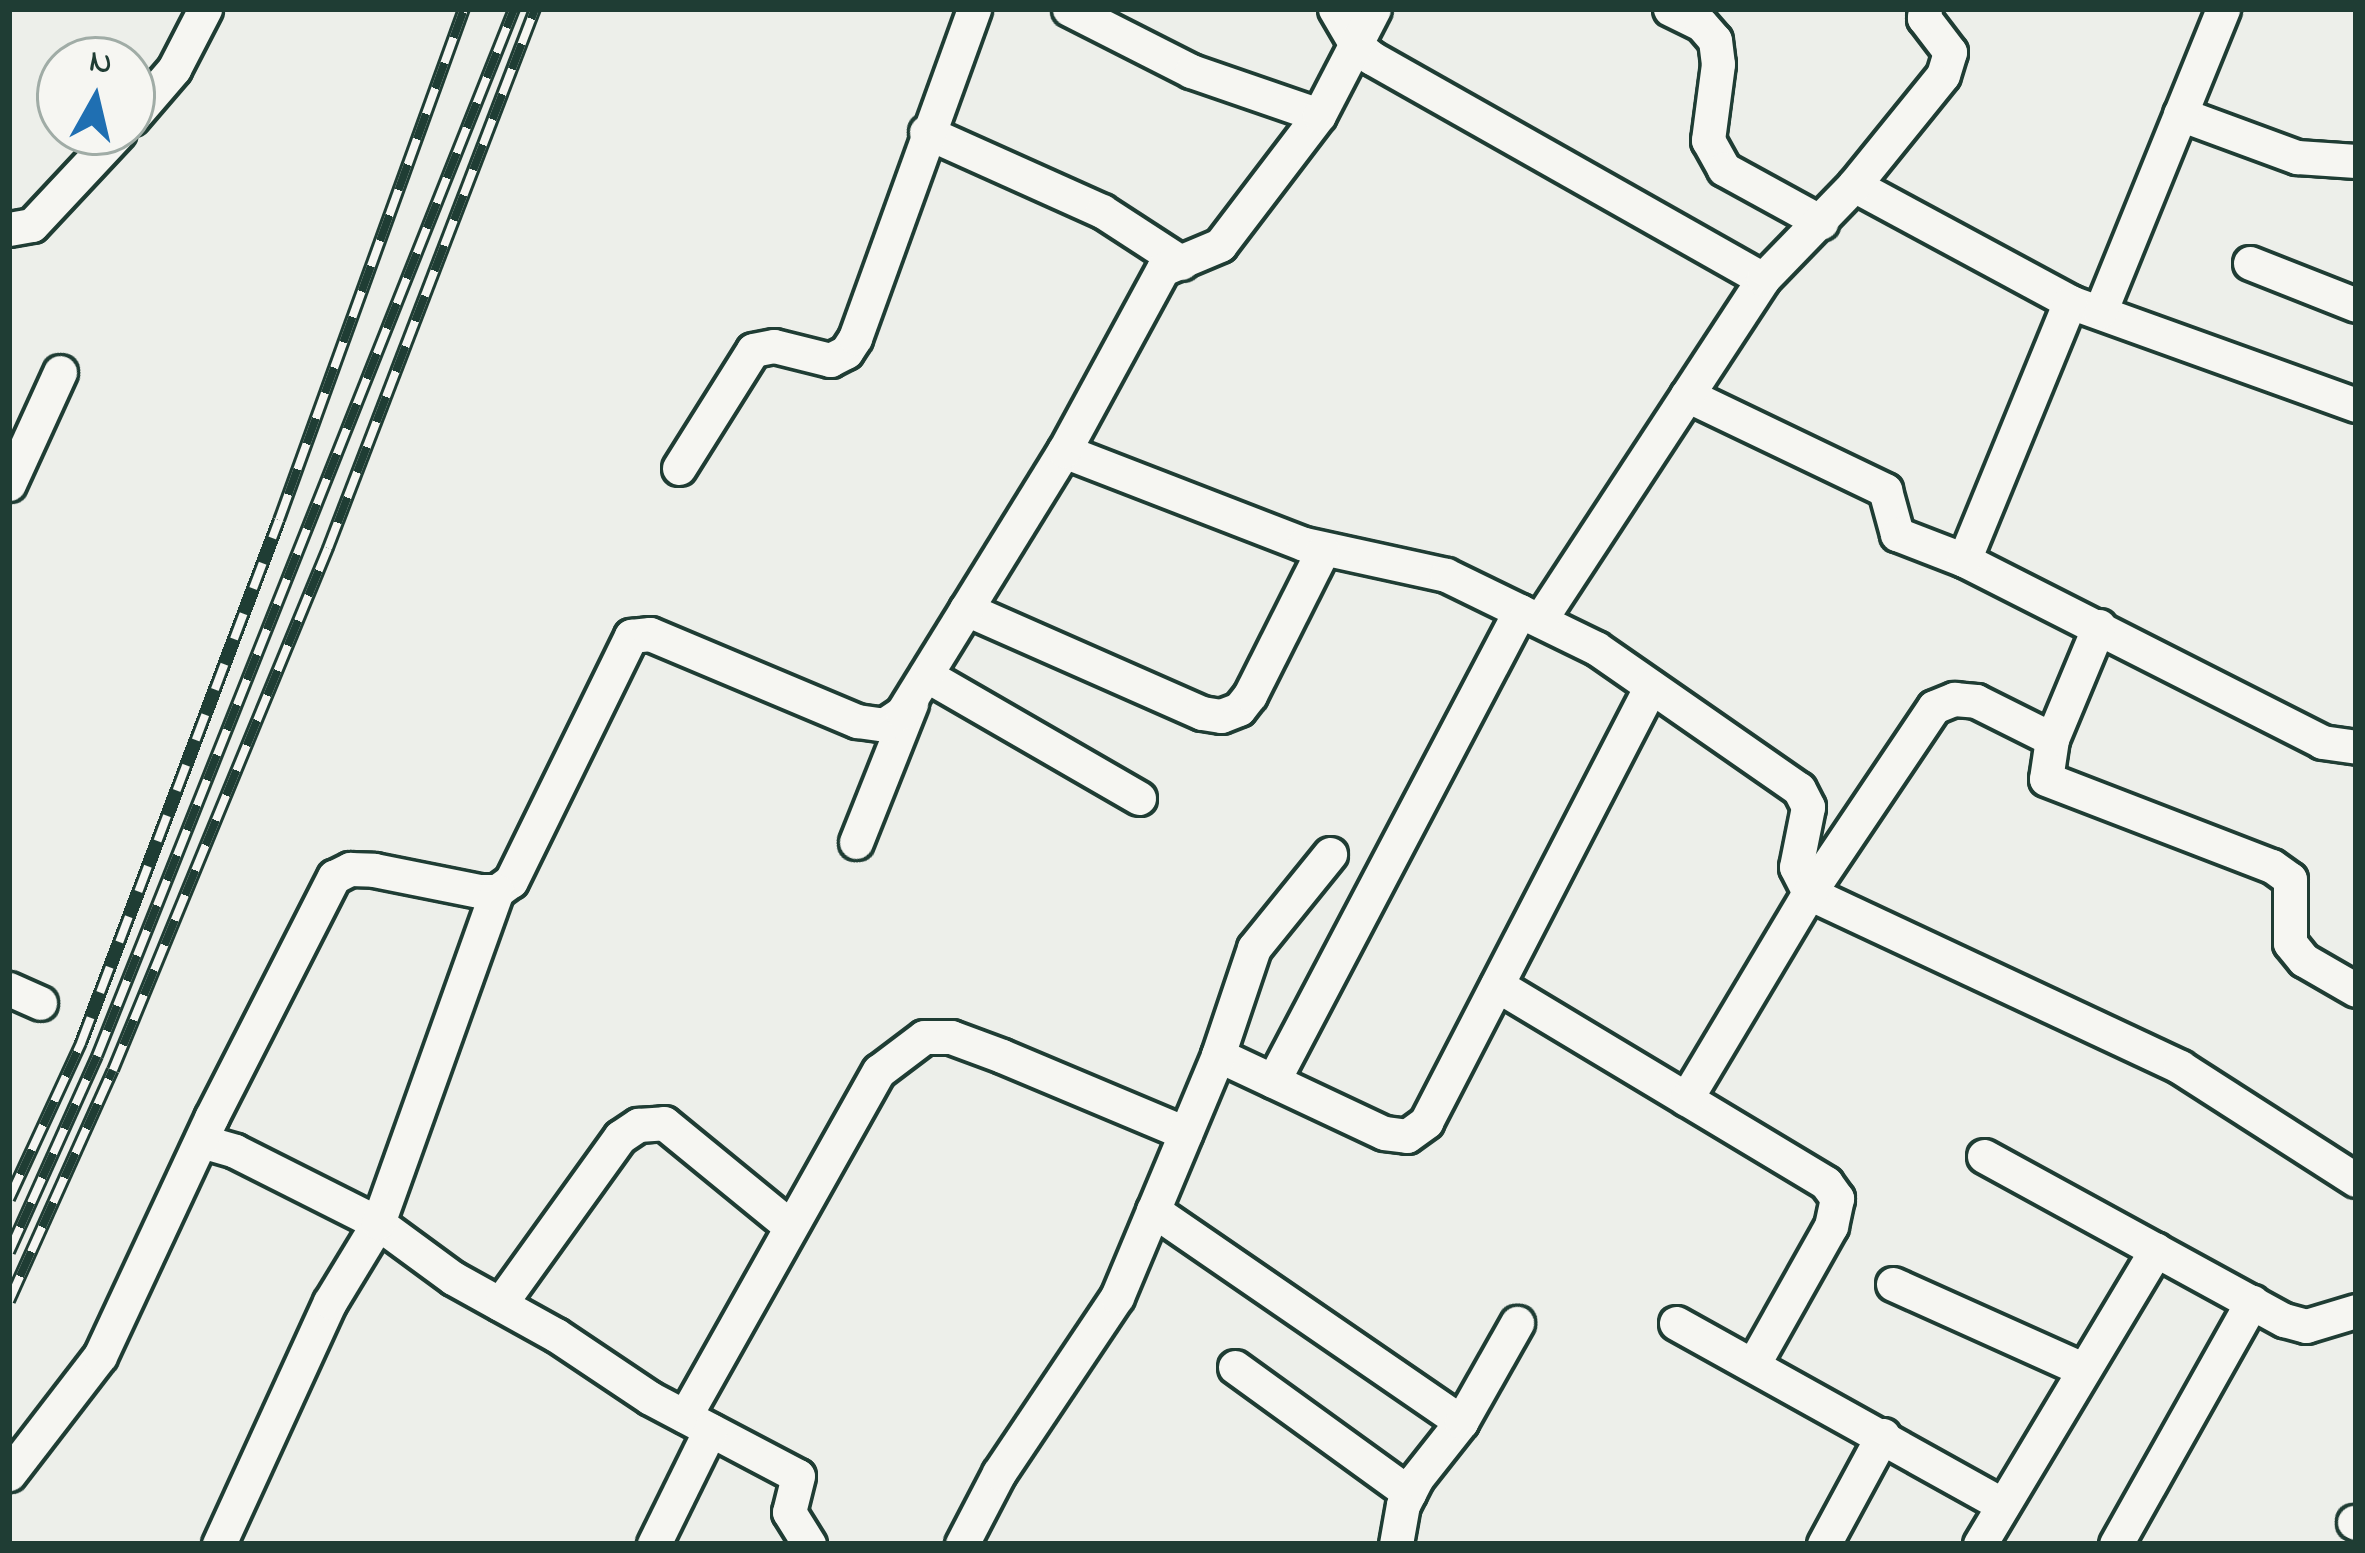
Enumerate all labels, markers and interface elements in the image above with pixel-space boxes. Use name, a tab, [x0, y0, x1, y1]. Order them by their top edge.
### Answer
north arrow	[36, 36, 156, 156]
text: N	[86, 38, 115, 89]

